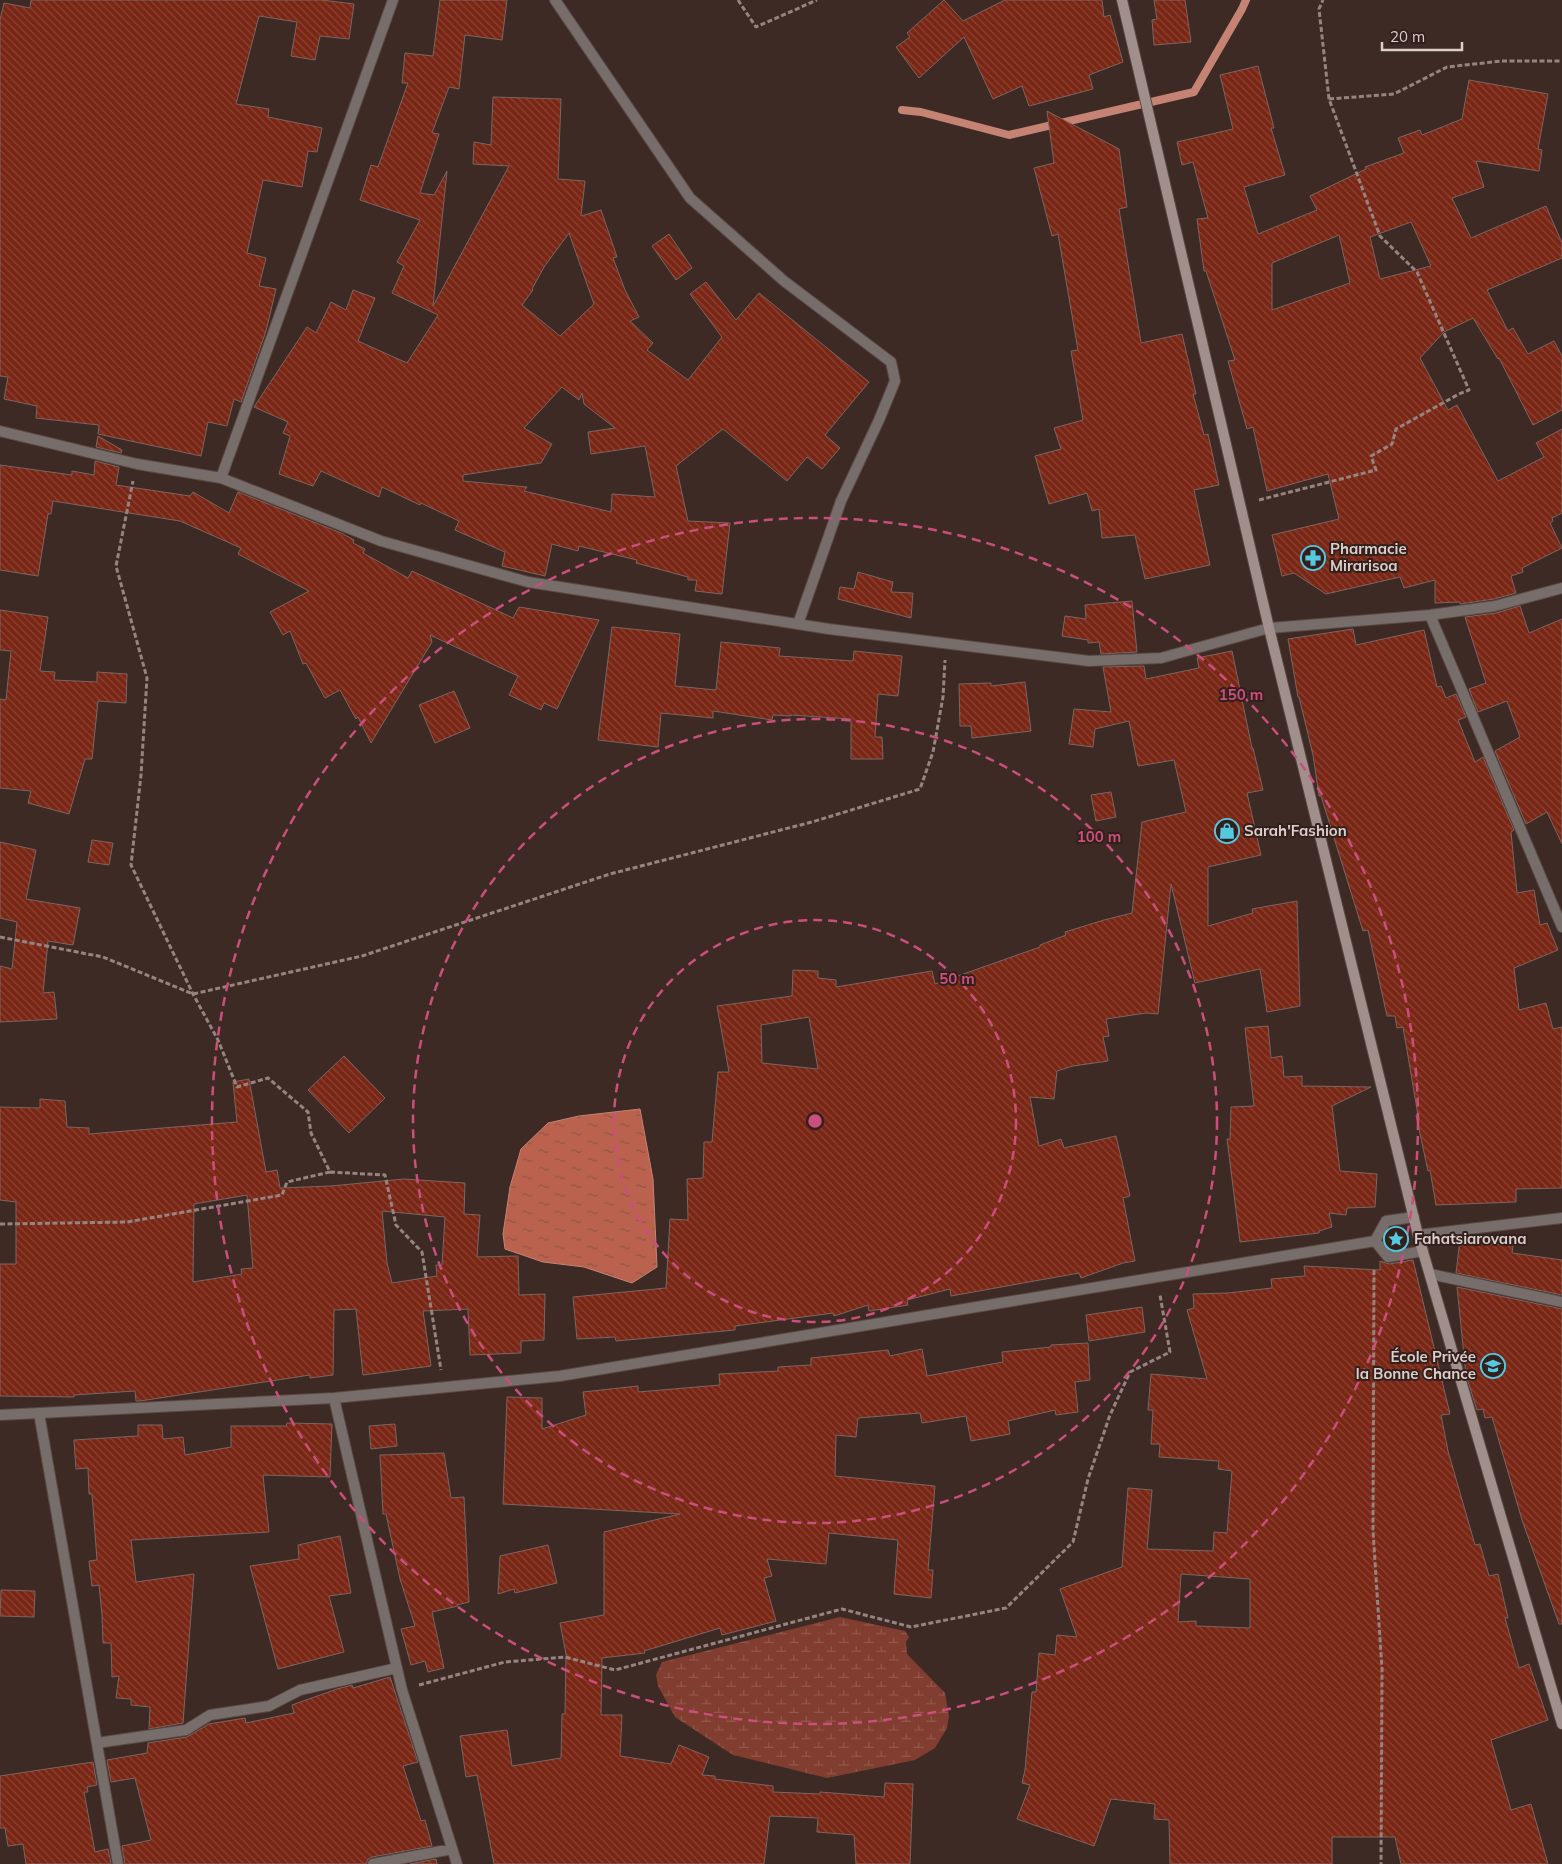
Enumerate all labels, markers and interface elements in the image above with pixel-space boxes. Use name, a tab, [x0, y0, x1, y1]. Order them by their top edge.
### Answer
scale bar	[1382, 20, 1462, 52]
text: 20 m	[1390, 27, 1425, 46]
place label: Pharmacie Mirarisoa	[1330, 539, 1407, 575]
pharmacy icon: Pharmacie Mirarisoa	[1300, 545, 1326, 571]
text: 150 m	[1219, 685, 1263, 704]
shop icon: Sarah'Fashion	[1214, 818, 1240, 844]
place label: Sarah'Fashion	[1244, 821, 1347, 840]
text: 100 m	[1077, 827, 1121, 846]
text: 50 m	[939, 969, 975, 988]
centre of rings	[806, 1112, 824, 1130]
place icon: Fahatsiarovana	[1383, 1226, 1409, 1252]
place label: Fahatsiarovana	[1414, 1229, 1527, 1248]
place label: École Privée la Bonne Chance	[1356, 1347, 1476, 1383]
school or university icon: École Privée la Bonne Chance	[1480, 1353, 1506, 1379]

